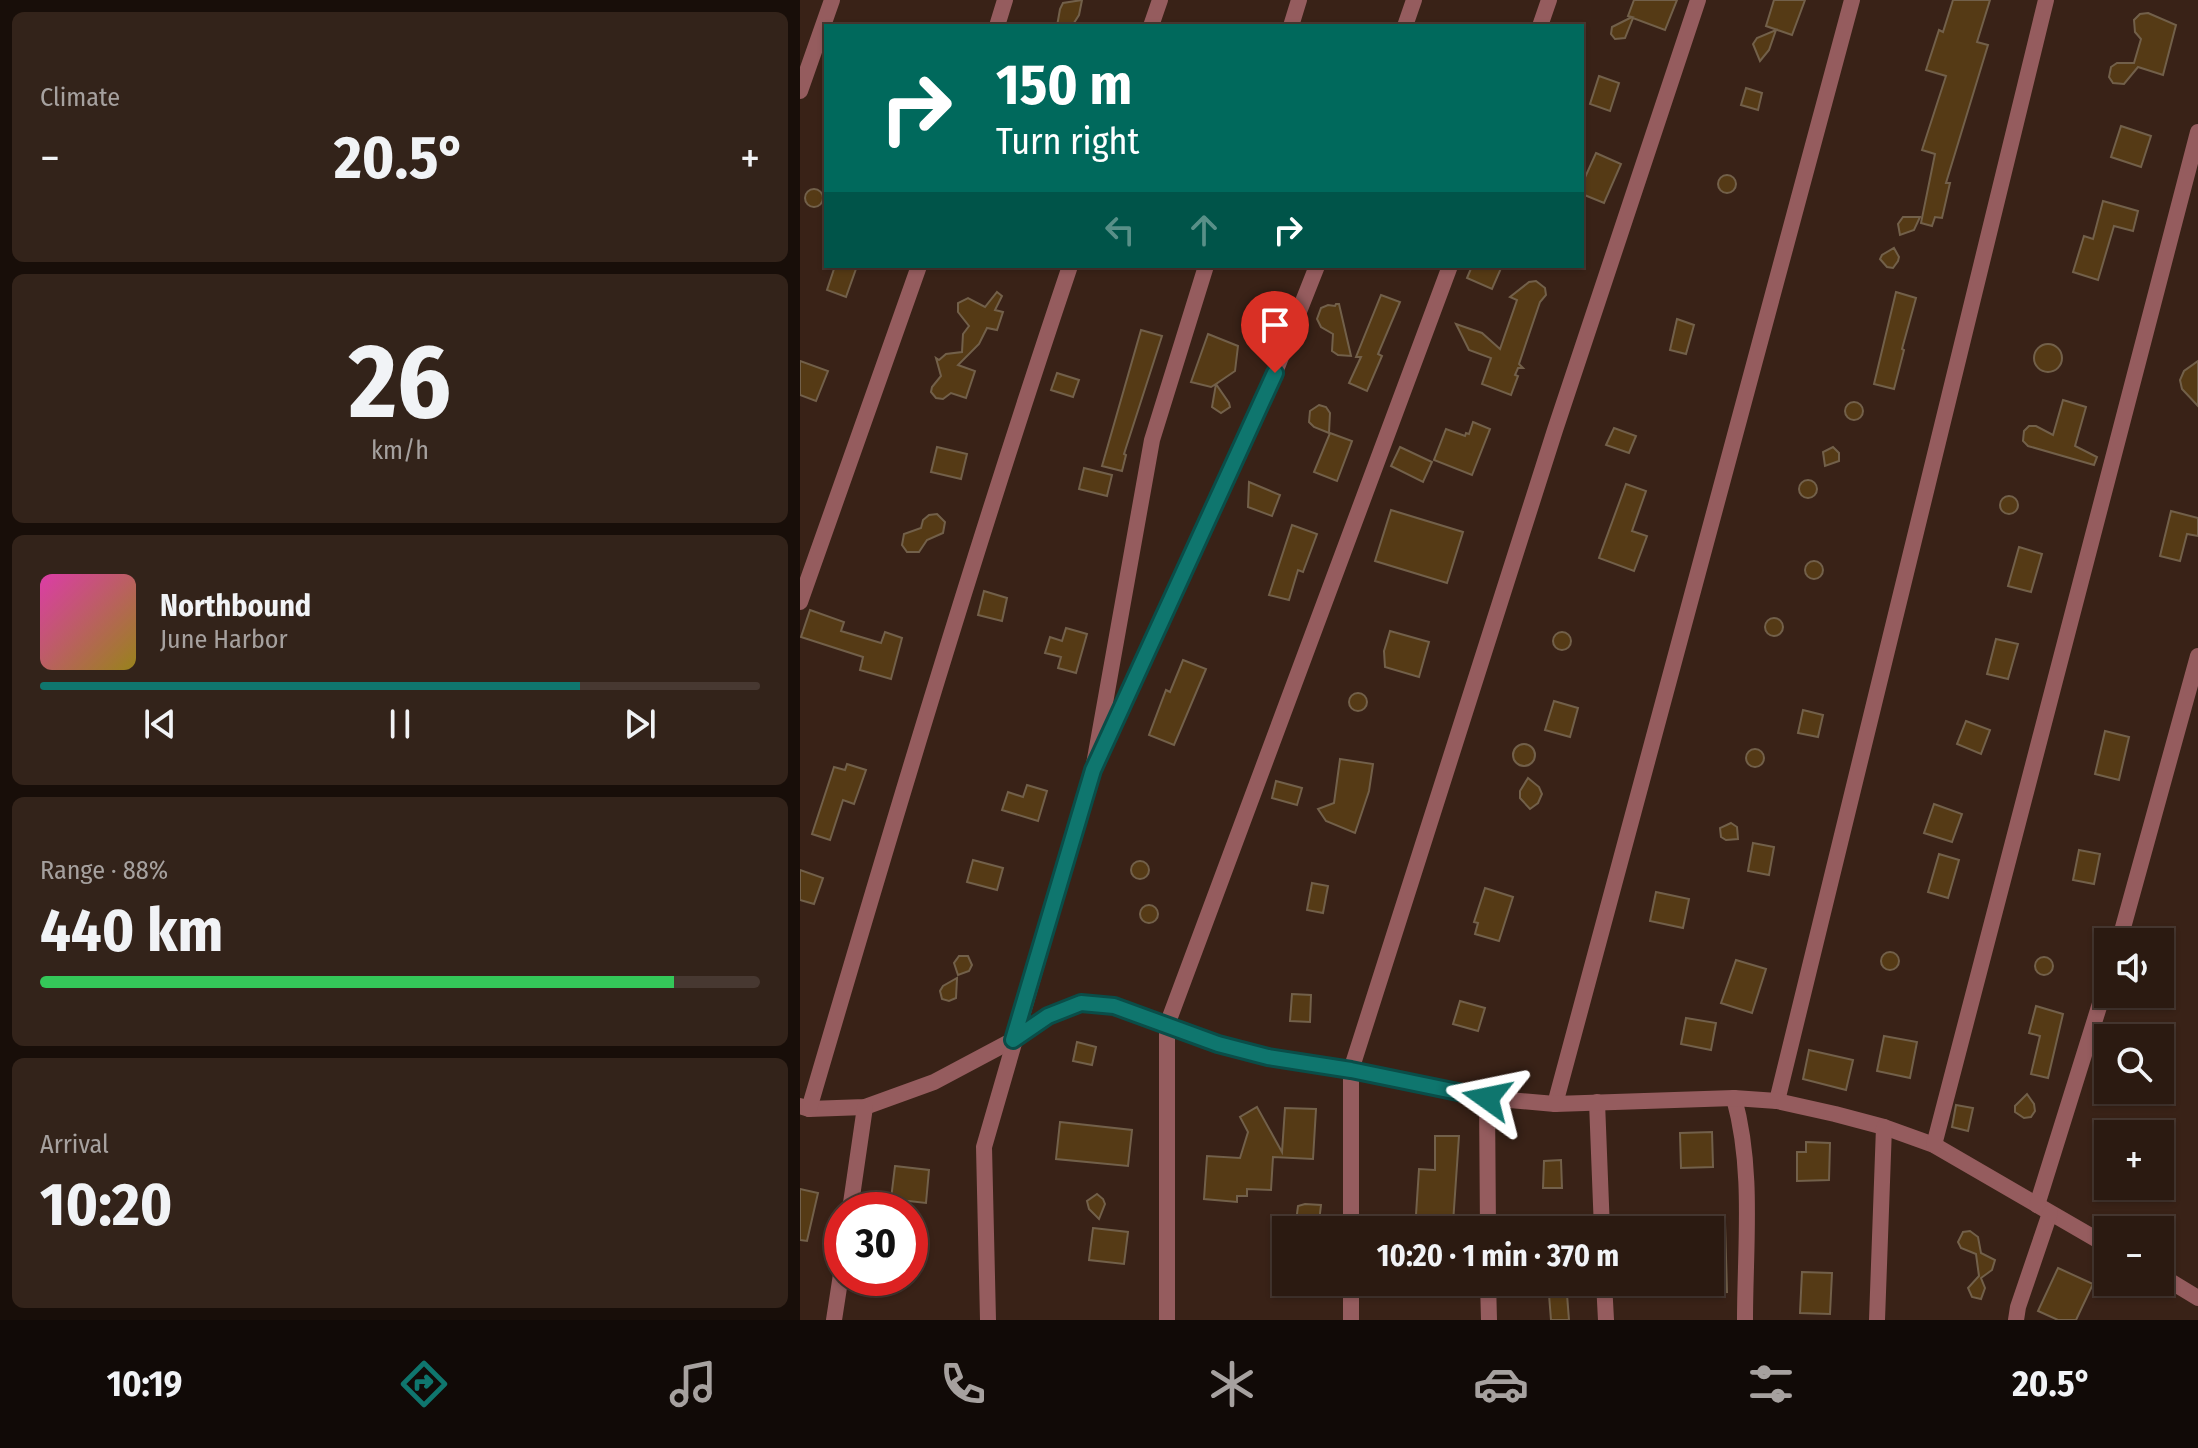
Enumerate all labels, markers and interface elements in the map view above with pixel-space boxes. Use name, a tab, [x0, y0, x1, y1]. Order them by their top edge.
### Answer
text: 150 m	[996, 52, 1132, 119]
icon: right	[864, 56, 968, 160]
text: Climate	[40, 82, 120, 113]
text: Turn right	[996, 120, 1139, 164]
text: 20.5°	[334, 122, 466, 194]
text: −	[40, 132, 60, 185]
text: +	[740, 132, 760, 185]
icon: left	[1098, 208, 1142, 252]
icon: ahead	[1182, 208, 1226, 252]
icon: right	[1266, 208, 1310, 252]
pin	[1241, 291, 1309, 373]
icon: arrive	[1253, 303, 1297, 347]
text: 26	[349, 320, 451, 445]
text: km/h	[371, 435, 429, 466]
text: Northbound	[160, 588, 311, 624]
text: June Harbor	[160, 624, 288, 655]
icon: previous	[138, 702, 182, 746]
icon: pause	[378, 702, 422, 746]
icon: next	[618, 702, 662, 746]
text: Range · 88%	[40, 855, 168, 886]
text: 440 km	[40, 895, 223, 967]
map controls	[2094, 928, 2174, 1296]
button: sound	[2094, 928, 2174, 1008]
button: search	[2094, 1024, 2174, 1104]
position arrow	[1445, 1056, 1529, 1140]
button: +	[2094, 1120, 2174, 1200]
text: Arrival	[40, 1129, 109, 1160]
text: 10:20	[40, 1169, 172, 1241]
speed limit sign: 30	[824, 1192, 928, 1296]
button: −	[2094, 1216, 2174, 1296]
text: 10:20 · 1 min · 370 m	[1377, 1238, 1619, 1274]
icon: directions	[396, 1356, 452, 1412]
icon: music	[665, 1356, 721, 1412]
icon: phone	[935, 1356, 991, 1412]
icon: climate	[1204, 1356, 1260, 1412]
icon: car	[1473, 1356, 1529, 1412]
icon: filters	[1743, 1356, 1799, 1412]
text: 10:19	[107, 1362, 182, 1406]
text: 20.5°	[2012, 1362, 2091, 1406]

